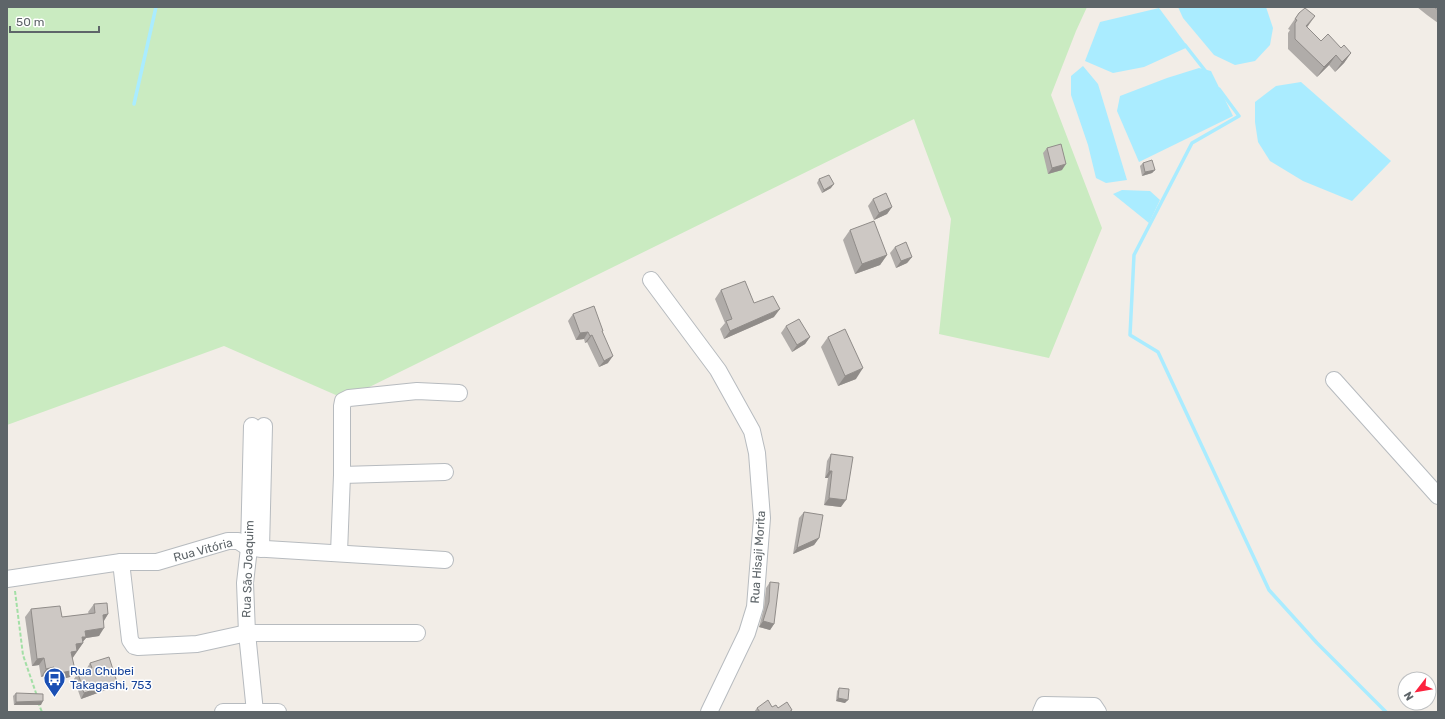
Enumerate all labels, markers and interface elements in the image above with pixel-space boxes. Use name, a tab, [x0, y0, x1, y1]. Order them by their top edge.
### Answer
scale bar	[10, 8, 99, 34]
text: 50 m	[16, 15, 44, 29]
street label: Rua Hisaji Morita	[748, 510, 768, 604]
street label: Rua São Joaquim	[239, 520, 257, 618]
street label: Rua Vitória	[172, 535, 234, 565]
place label: Rua Chubei Takagashi, 753	[70, 664, 152, 692]
bus stop icon: Rua Chubei Takagashi, 753	[41, 665, 67, 698]
north arrow	[1397, 671, 1437, 711]
text: N	[1401, 689, 1416, 703]

